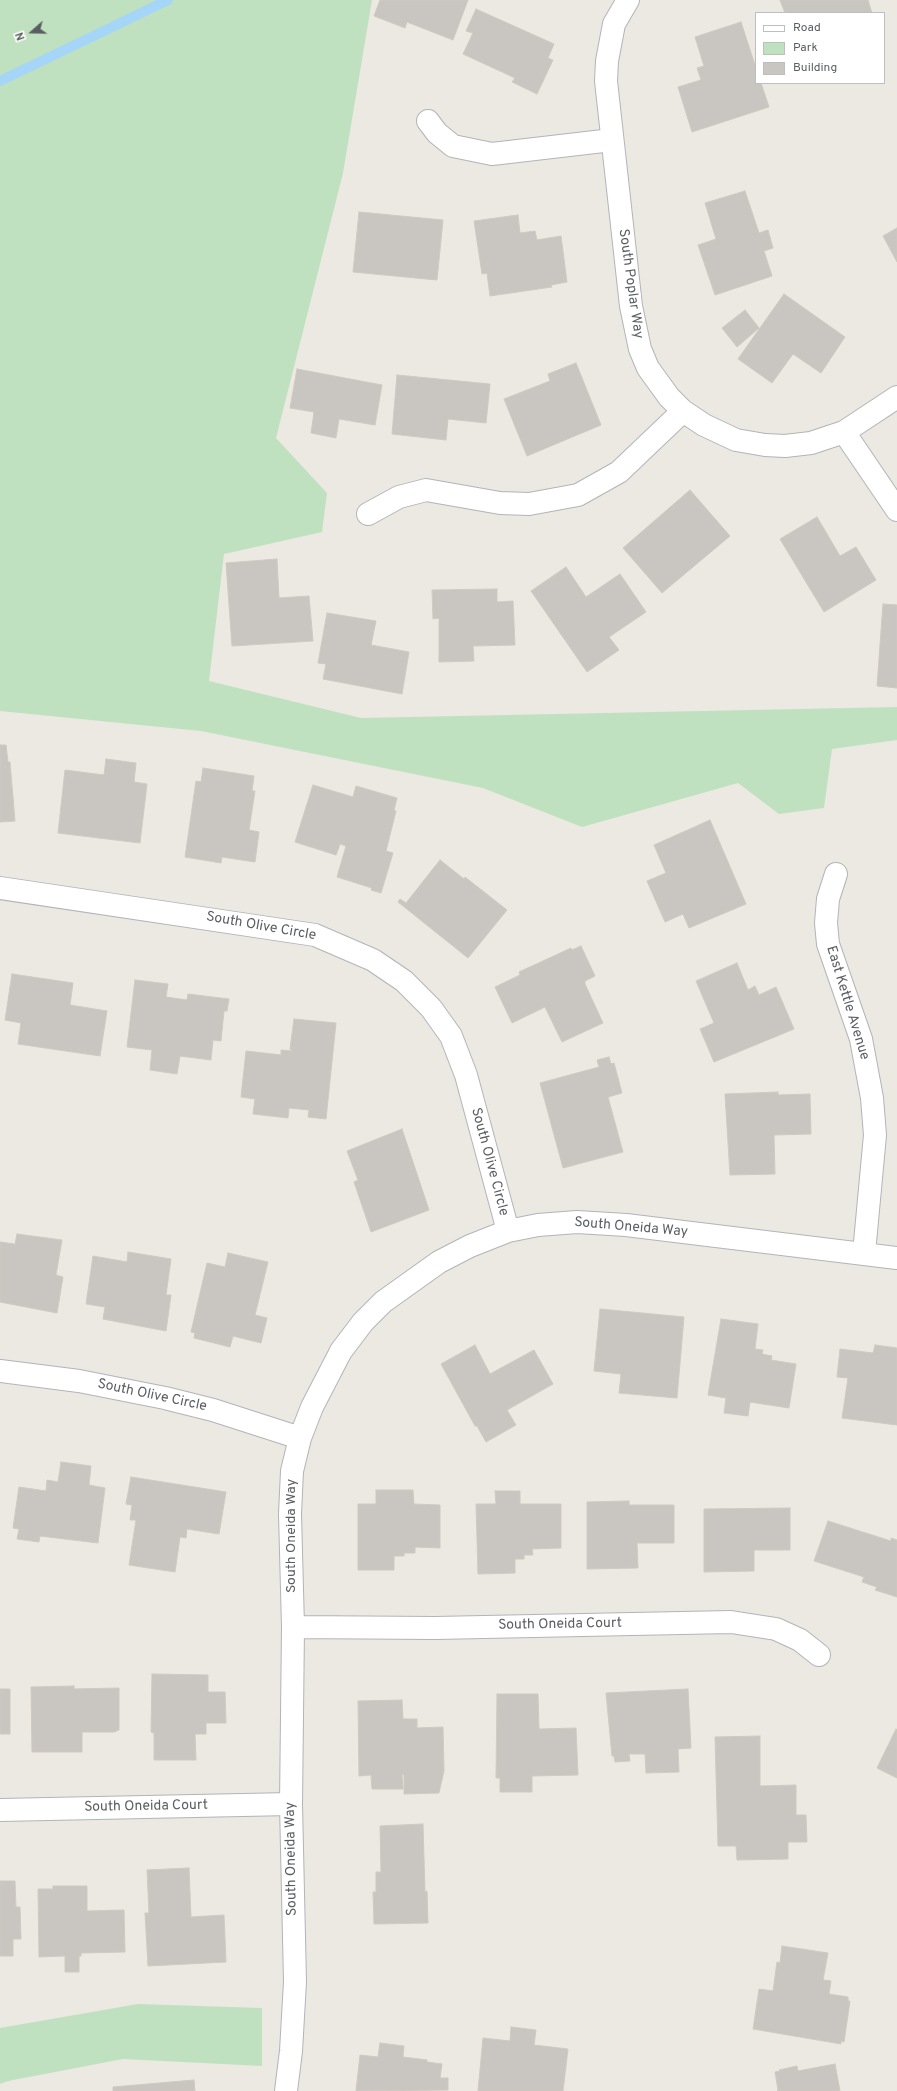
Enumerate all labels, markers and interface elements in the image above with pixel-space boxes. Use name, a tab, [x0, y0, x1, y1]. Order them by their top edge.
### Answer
north arrow	[12, 12, 52, 52]
legend	[755, 12, 885, 84]
text: Road	[793, 20, 821, 36]
text: N	[13, 30, 29, 42]
text: Park	[793, 40, 818, 56]
text: Building	[793, 60, 837, 76]
street label: South Poplar Way	[614, 228, 646, 340]
street label: South Olive Circle	[205, 909, 317, 945]
street label: East Kettle Avenue	[822, 944, 872, 1062]
street label: South Olive Circle	[466, 1106, 512, 1218]
street label: South Oneida Way	[573, 1215, 689, 1241]
street label: South Olive Circle	[96, 1376, 208, 1416]
street label: South Oneida Way	[284, 1479, 300, 1593]
street label: South Oneida Court	[498, 1616, 622, 1634]
street label: South Oneida Court	[84, 1798, 208, 1816]
street label: South Oneida Way	[283, 1802, 301, 1916]

